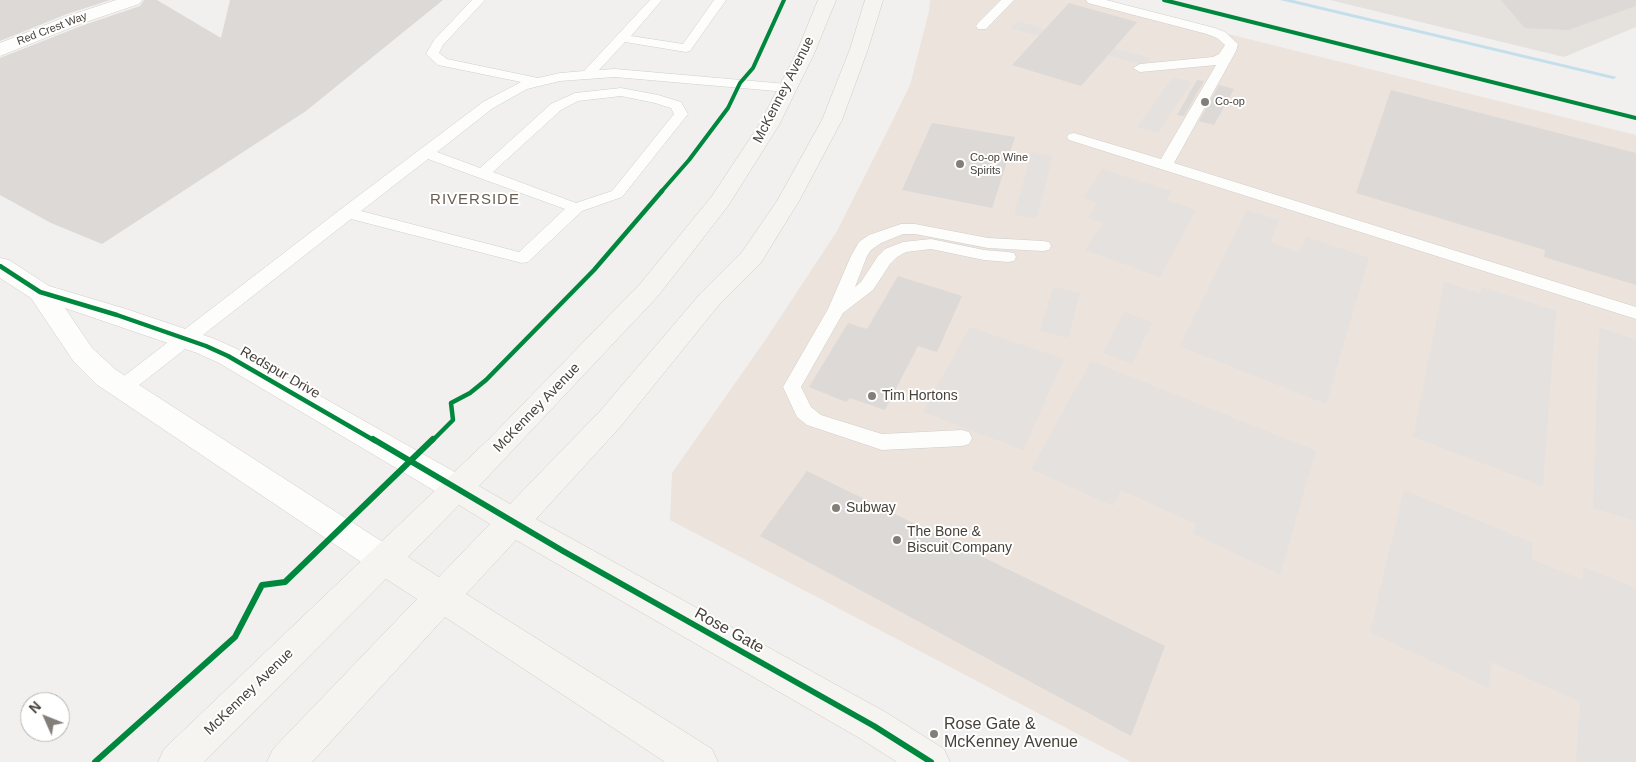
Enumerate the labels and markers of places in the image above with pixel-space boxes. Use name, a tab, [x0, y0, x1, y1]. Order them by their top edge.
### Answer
place label: Co-op	[1215, 95, 1245, 109]
marker: Co-op	[1199, 96, 1211, 108]
place label: Co-op Wine Spirits	[970, 151, 1028, 177]
marker: Co-op Wine Spirits	[954, 158, 966, 170]
place label: Tim Hortons	[882, 388, 958, 404]
marker: Tim Hortons	[866, 390, 878, 402]
place label: Subway	[846, 500, 896, 516]
marker: Subway	[830, 502, 842, 514]
place label: The Bone & Biscuit Company	[907, 524, 1012, 556]
marker: The Bone & Biscuit Company	[891, 534, 903, 546]
place label: Rose Gate & McKenney Avenue	[944, 715, 1078, 753]
marker: Rose Gate & McKenney Avenue	[928, 728, 940, 740]

